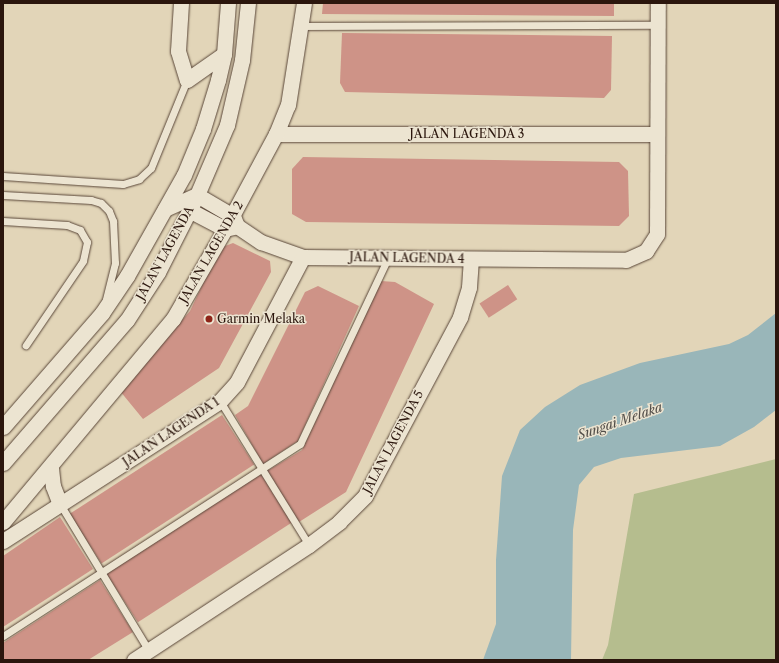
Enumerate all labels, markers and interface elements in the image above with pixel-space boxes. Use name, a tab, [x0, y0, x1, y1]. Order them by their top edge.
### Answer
street label: JALAN LAGENDA 3	[409, 127, 525, 141]
street label: JALAN LAGENDA 2	[176, 198, 246, 306]
street label: JALAN LAGENDA	[133, 203, 197, 303]
street label: JALAN LAGENDA 4	[349, 250, 465, 266]
place label: Garmin Melaka	[217, 312, 305, 326]
marker: Garmin Melaka	[204, 314, 214, 324]
street label: JALAN LAGENDA 5	[360, 388, 426, 496]
street label: JALAN LAGENDA 1	[120, 394, 222, 470]
water label: Sungai Melaka	[576, 399, 664, 443]

